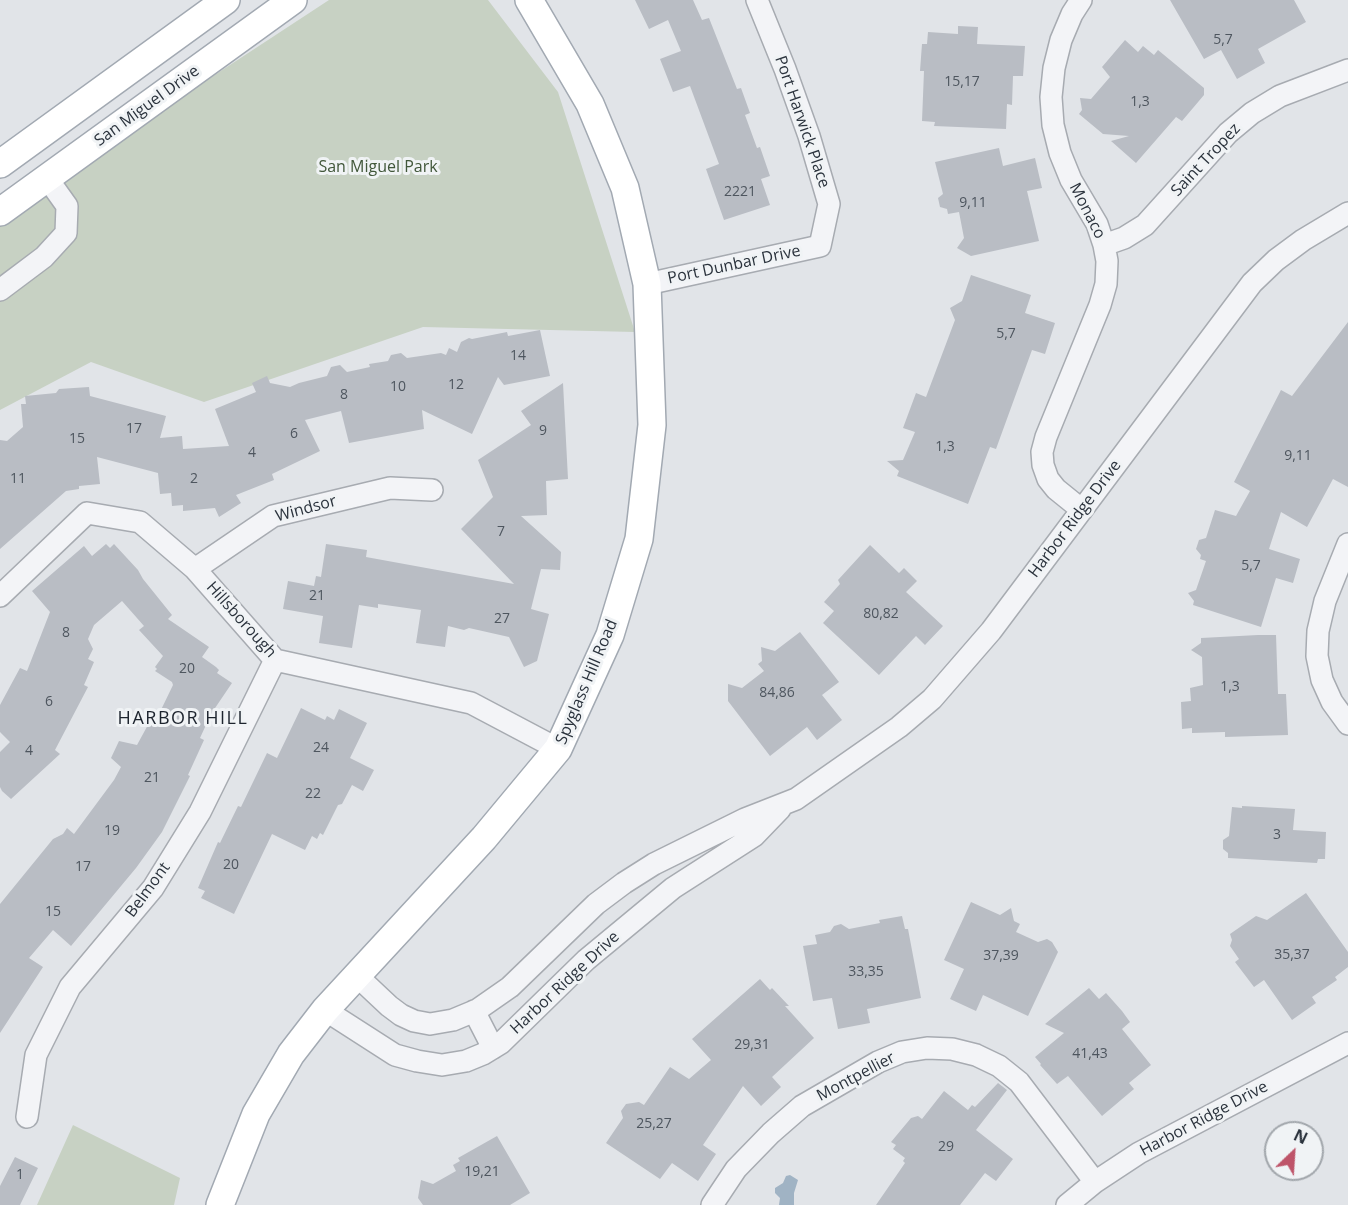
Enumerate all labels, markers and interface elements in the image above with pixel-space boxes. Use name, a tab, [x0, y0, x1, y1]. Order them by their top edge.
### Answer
house number: 5,7	[1213, 32, 1233, 48]
street label: Port Harwick Place	[770, 53, 834, 191]
street label: San Miguel Drive	[91, 62, 203, 150]
house number: 15,17	[944, 74, 980, 90]
house number: 1,3	[1130, 94, 1150, 110]
street label: Saint Tropez	[1167, 120, 1245, 200]
park label: San Miguel Park	[318, 157, 438, 177]
street label: Monaco	[1065, 180, 1109, 242]
house number: 2221	[724, 184, 756, 200]
house number: 9,11	[959, 195, 987, 211]
street label: Port Dunbar Drive	[666, 242, 802, 288]
house number: 5,7	[996, 326, 1016, 342]
house number: 14	[510, 348, 526, 364]
house number: 12	[448, 377, 464, 393]
house number: 10	[390, 379, 406, 395]
house number: 8	[340, 387, 348, 403]
house number: 17	[126, 421, 142, 437]
house number: 9	[539, 423, 547, 439]
house number: 6	[290, 426, 298, 442]
house number: 15	[69, 431, 85, 447]
house number: 1,3	[935, 439, 955, 455]
house number: 4	[248, 445, 256, 461]
house number: 9,11	[1284, 448, 1312, 464]
street label: Harbor Ridge Drive	[1025, 457, 1125, 581]
house number: 11	[10, 471, 26, 487]
house number: 2	[190, 471, 198, 487]
street label: Windsor	[273, 492, 339, 526]
house number: 7	[497, 524, 505, 540]
house number: 5,7	[1241, 558, 1261, 574]
street label: Hillsborough	[202, 578, 280, 662]
house number: 21	[309, 588, 325, 604]
house number: 80,82	[863, 606, 899, 622]
house number: 27	[494, 611, 510, 627]
street label: Spyglass Hill Road	[552, 617, 622, 747]
house number: 8	[62, 625, 70, 641]
house number: 20	[179, 661, 195, 677]
house number: 1,3	[1220, 679, 1240, 695]
house number: 84,86	[759, 685, 795, 701]
house number: 6	[45, 694, 53, 710]
district label: HARBOR HILL	[118, 708, 248, 730]
house number: 24	[313, 740, 329, 756]
house number: 4	[25, 743, 33, 759]
house number: 21	[144, 770, 160, 786]
house number: 22	[305, 786, 321, 802]
house number: 19	[104, 823, 120, 839]
house number: 3	[1273, 827, 1281, 843]
house number: 20	[223, 857, 239, 873]
house number: 17	[75, 859, 91, 875]
street label: Belmont	[122, 859, 174, 921]
house number: 15	[45, 904, 61, 920]
street label: Harbor Ridge Drive	[507, 928, 623, 1038]
house number: 35,37	[1274, 947, 1310, 963]
house number: 37,39	[983, 948, 1019, 964]
house number: 33,35	[848, 964, 884, 980]
house number: 29,31	[734, 1037, 770, 1053]
house number: 41,43	[1072, 1046, 1108, 1062]
street label: Montpellier	[814, 1048, 898, 1106]
street label: Harbor Ridge Drive	[1137, 1077, 1271, 1161]
house number: 25,27	[636, 1116, 672, 1132]
north arrow	[1264, 1121, 1324, 1181]
text: N	[1290, 1124, 1311, 1149]
house number: 29	[938, 1139, 954, 1155]
house number: 19,21	[464, 1164, 500, 1180]
house number: 1	[16, 1167, 24, 1183]

